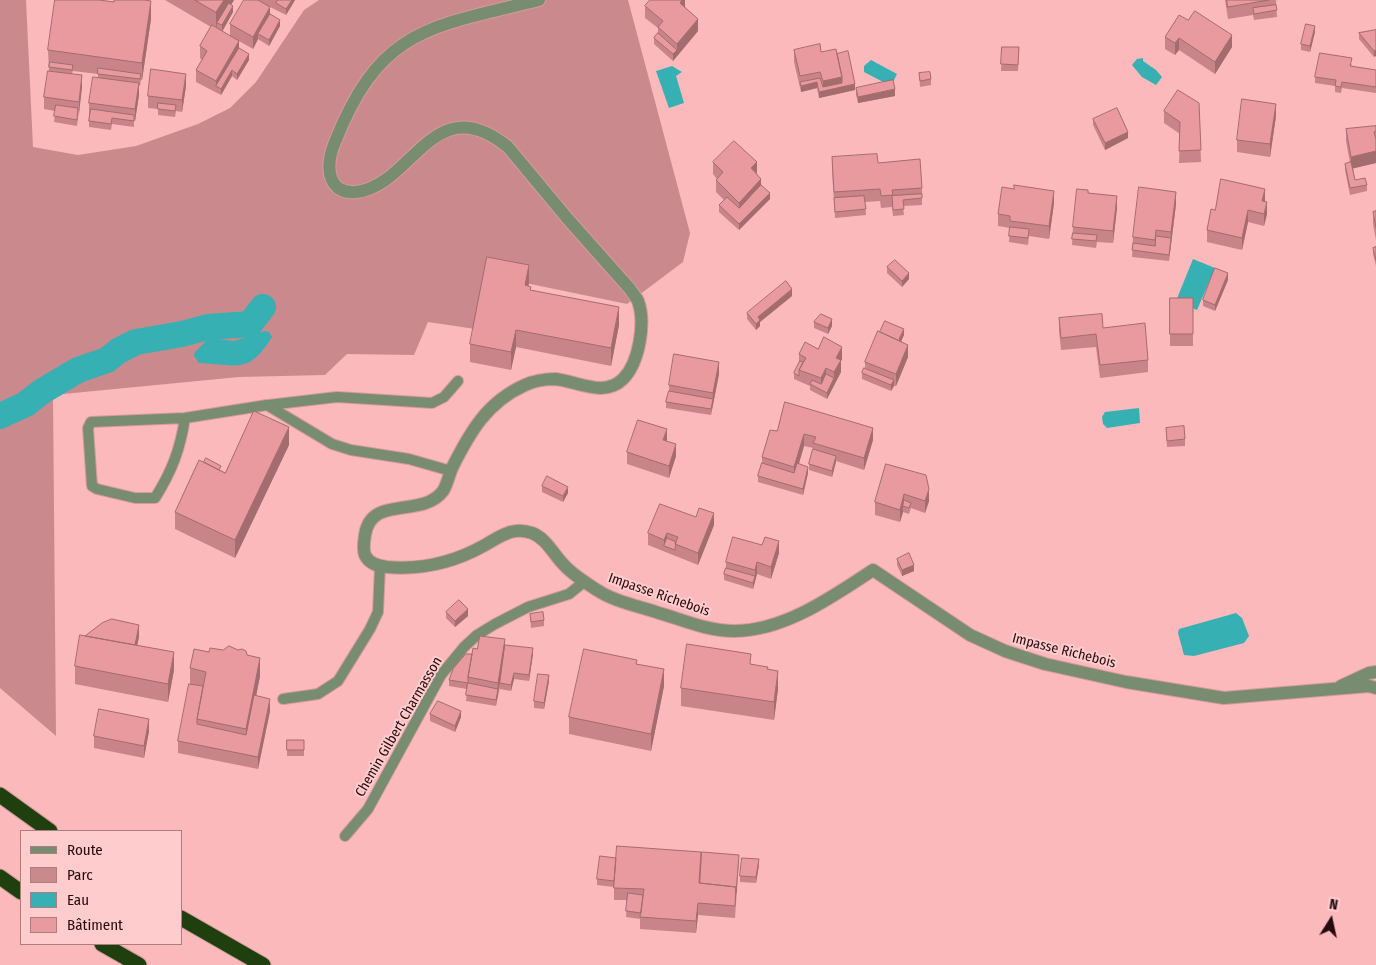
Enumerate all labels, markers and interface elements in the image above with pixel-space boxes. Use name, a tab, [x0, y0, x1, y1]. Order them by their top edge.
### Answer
street label: Impasse Richebois	[606, 570, 712, 620]
street label: Impasse Richebois	[1010, 630, 1118, 672]
street label: Chemin Gilbert Charmasson	[352, 654, 446, 800]
legend	[20, 830, 182, 945]
text: Route	[67, 841, 103, 859]
text: Parc	[67, 866, 93, 884]
text: Eau	[67, 891, 89, 909]
north arrow	[1306, 895, 1356, 945]
text: N	[1328, 896, 1339, 914]
text: Bâtiment	[67, 916, 123, 934]

